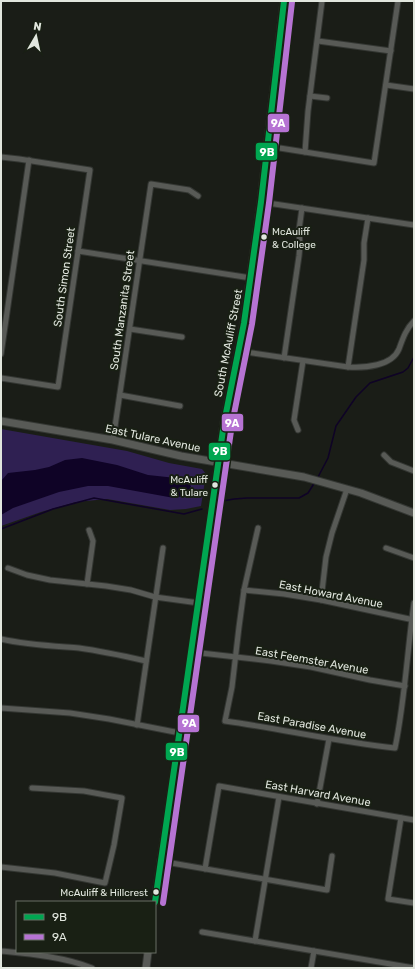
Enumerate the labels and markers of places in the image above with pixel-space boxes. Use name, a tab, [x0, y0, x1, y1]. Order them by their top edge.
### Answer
place label: McAuliff & College	[272, 226, 316, 251]
marker: McAuliff & College	[259, 232, 269, 242]
place label: McAuliff & Tulare	[170, 474, 208, 499]
marker: McAuliff & Tulare	[210, 480, 220, 490]
place label: McAuliff & Hillcrest	[60, 887, 148, 899]
marker: McAuliff & Hillcrest	[151, 887, 161, 897]

